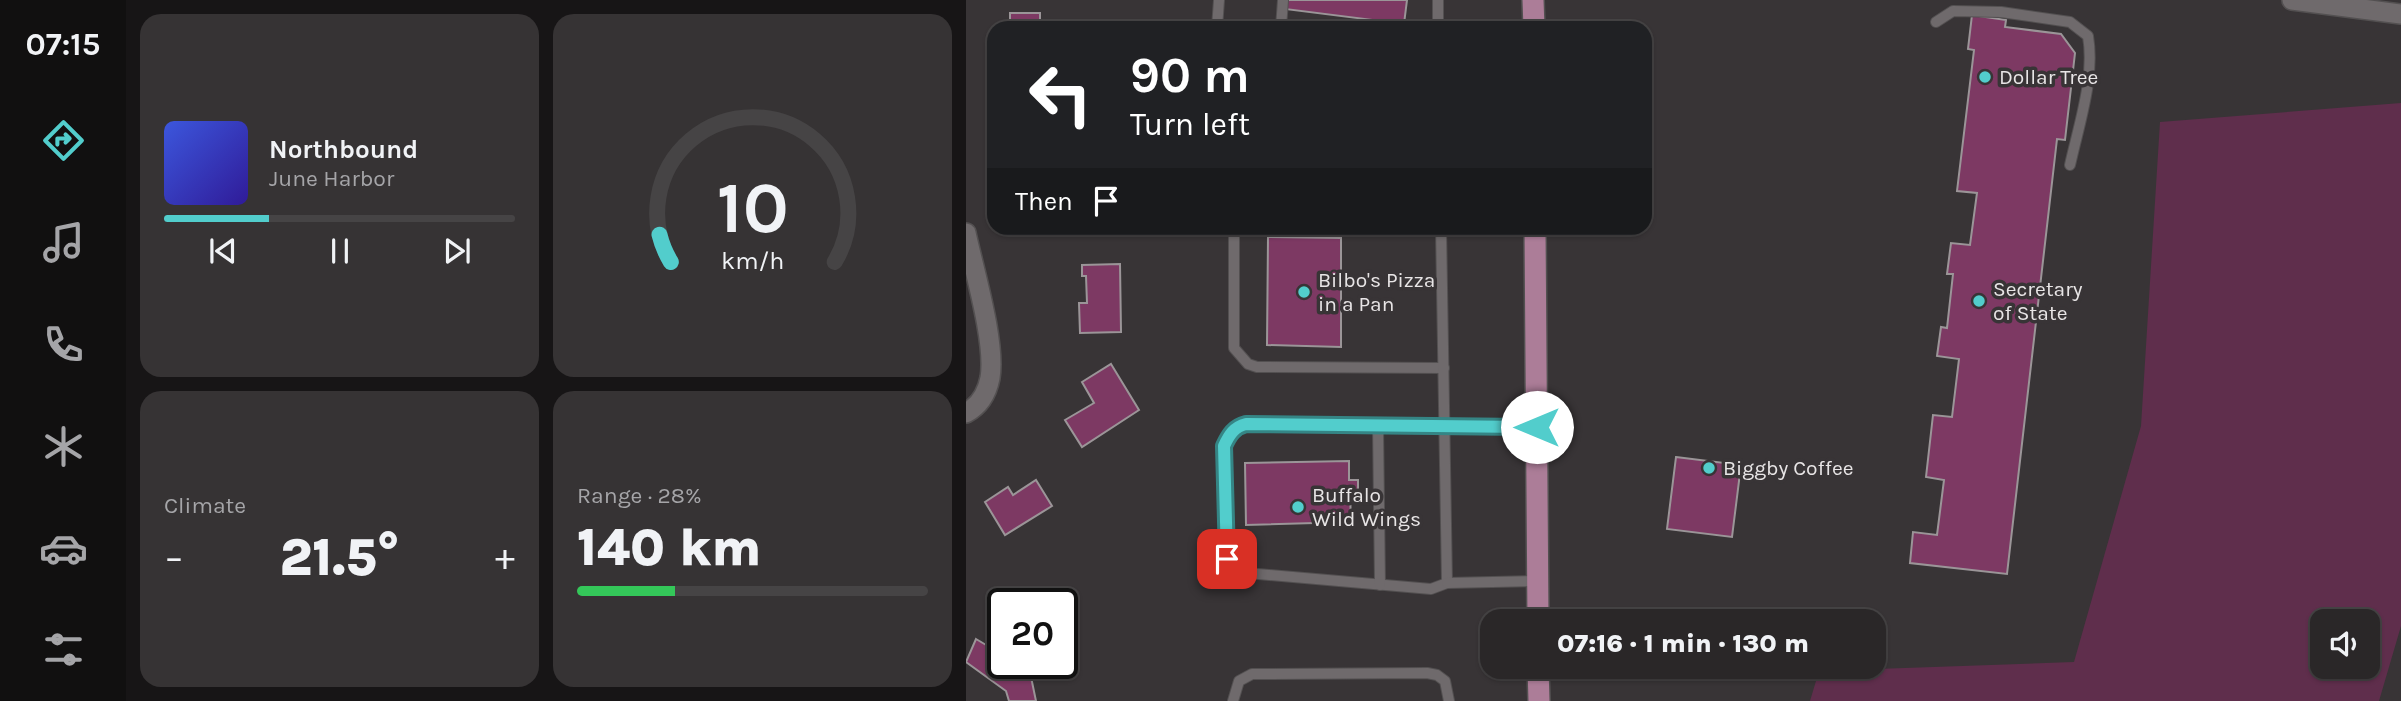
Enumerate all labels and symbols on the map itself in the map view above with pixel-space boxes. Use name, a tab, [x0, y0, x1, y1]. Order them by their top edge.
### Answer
place label: Dollar Tree	[1999, 65, 2098, 89]
marker: Dollar Tree	[1977, 69, 1993, 85]
place label: Bilbo's Pizza in a Pan	[1318, 268, 1435, 316]
place label: Secretary of State	[1993, 277, 2083, 325]
marker: Bilbo's Pizza in a Pan	[1296, 284, 1312, 300]
marker: Secretary of State	[1971, 293, 1987, 309]
position arrow	[1500, 390, 1574, 464]
place label: Biggby Coffee	[1723, 456, 1854, 480]
marker: Biggby Coffee	[1701, 460, 1717, 476]
place label: Buffalo Wild Wings	[1312, 483, 1421, 531]
marker: Buffalo Wild Wings	[1290, 499, 1306, 515]
pin	[1197, 529, 1257, 589]
speed limit sign: 20	[987, 588, 1078, 679]

